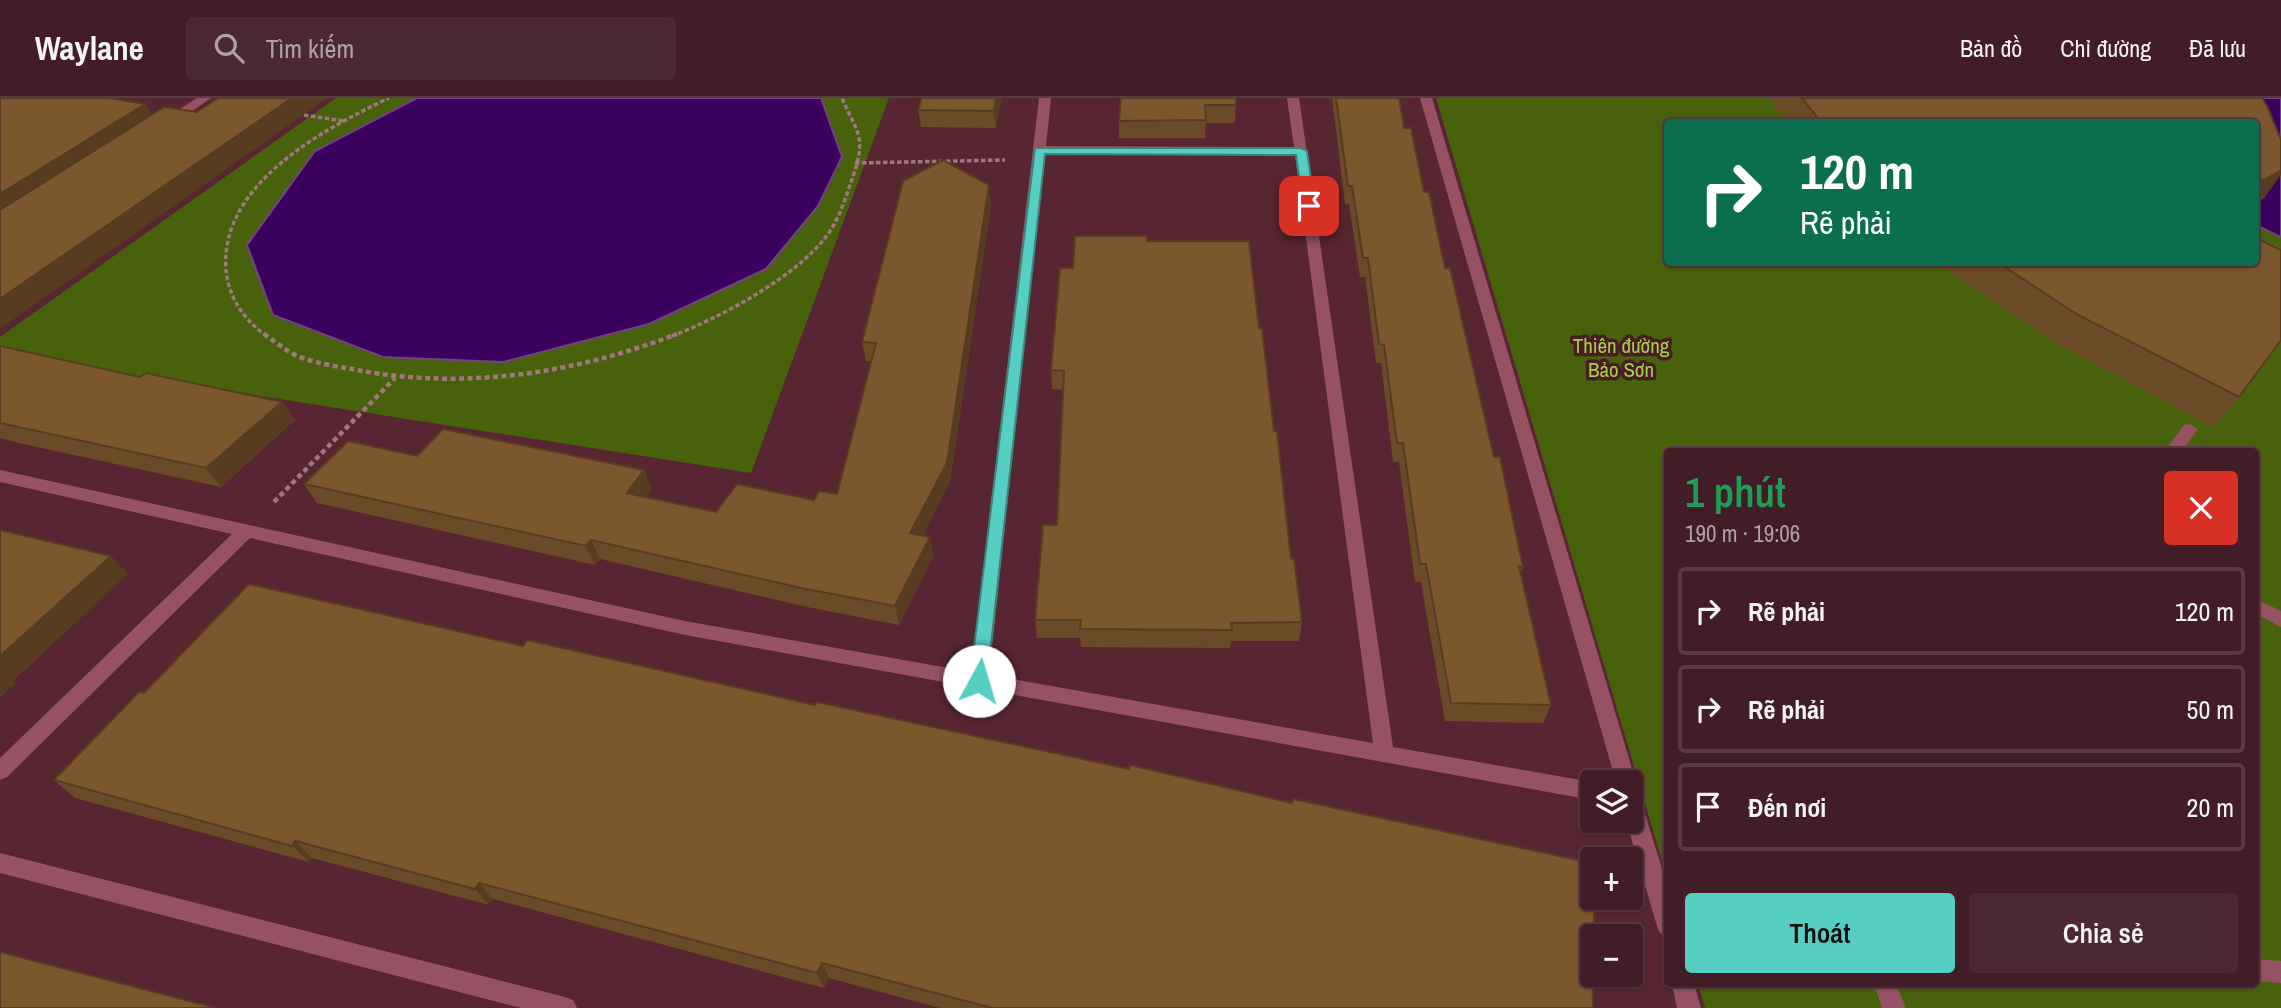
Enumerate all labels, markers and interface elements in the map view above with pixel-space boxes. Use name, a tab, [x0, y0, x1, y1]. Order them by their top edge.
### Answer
search box	[186, 17, 676, 80]
text: Waylane	[35, 26, 144, 70]
icon: search	[210, 29, 248, 67]
text: Tìm kiếm	[266, 31, 354, 66]
text: Bản đồ	[1960, 32, 2022, 64]
text: Chỉ đường	[2060, 32, 2151, 64]
text: Đã lưu	[2189, 32, 2246, 64]
text: 120 m	[1800, 138, 1914, 204]
icon: right	[1685, 147, 1776, 238]
pin	[1279, 176, 1339, 236]
icon: arrive	[1290, 187, 1328, 225]
text: Rẽ phải	[1800, 201, 1892, 244]
park label: Thiên đường Bảo Sơn	[1573, 331, 1670, 384]
text: 1 phút	[1685, 464, 1786, 520]
button: close	[2164, 471, 2238, 545]
text: 190 m · 19:06	[1685, 518, 1800, 549]
icon: right	[1689, 592, 1727, 630]
text: Rẽ phải	[1748, 594, 1825, 629]
text: 120 m	[2175, 594, 2234, 629]
position arrow	[942, 644, 1016, 718]
icon: right	[1689, 690, 1727, 728]
text: Rẽ phải	[1748, 692, 1825, 727]
text: 50 m	[2187, 692, 2234, 727]
map controls	[1580, 770, 1643, 987]
button: layers	[1580, 770, 1643, 833]
icon: arrive	[1689, 788, 1727, 826]
text: Đến nơi	[1748, 790, 1826, 825]
text: 20 m	[2187, 790, 2234, 825]
button: +	[1580, 847, 1643, 910]
button: Thoát	[1685, 893, 1955, 973]
button: Chia sẻ	[1969, 893, 2238, 973]
button: −	[1580, 924, 1643, 987]

